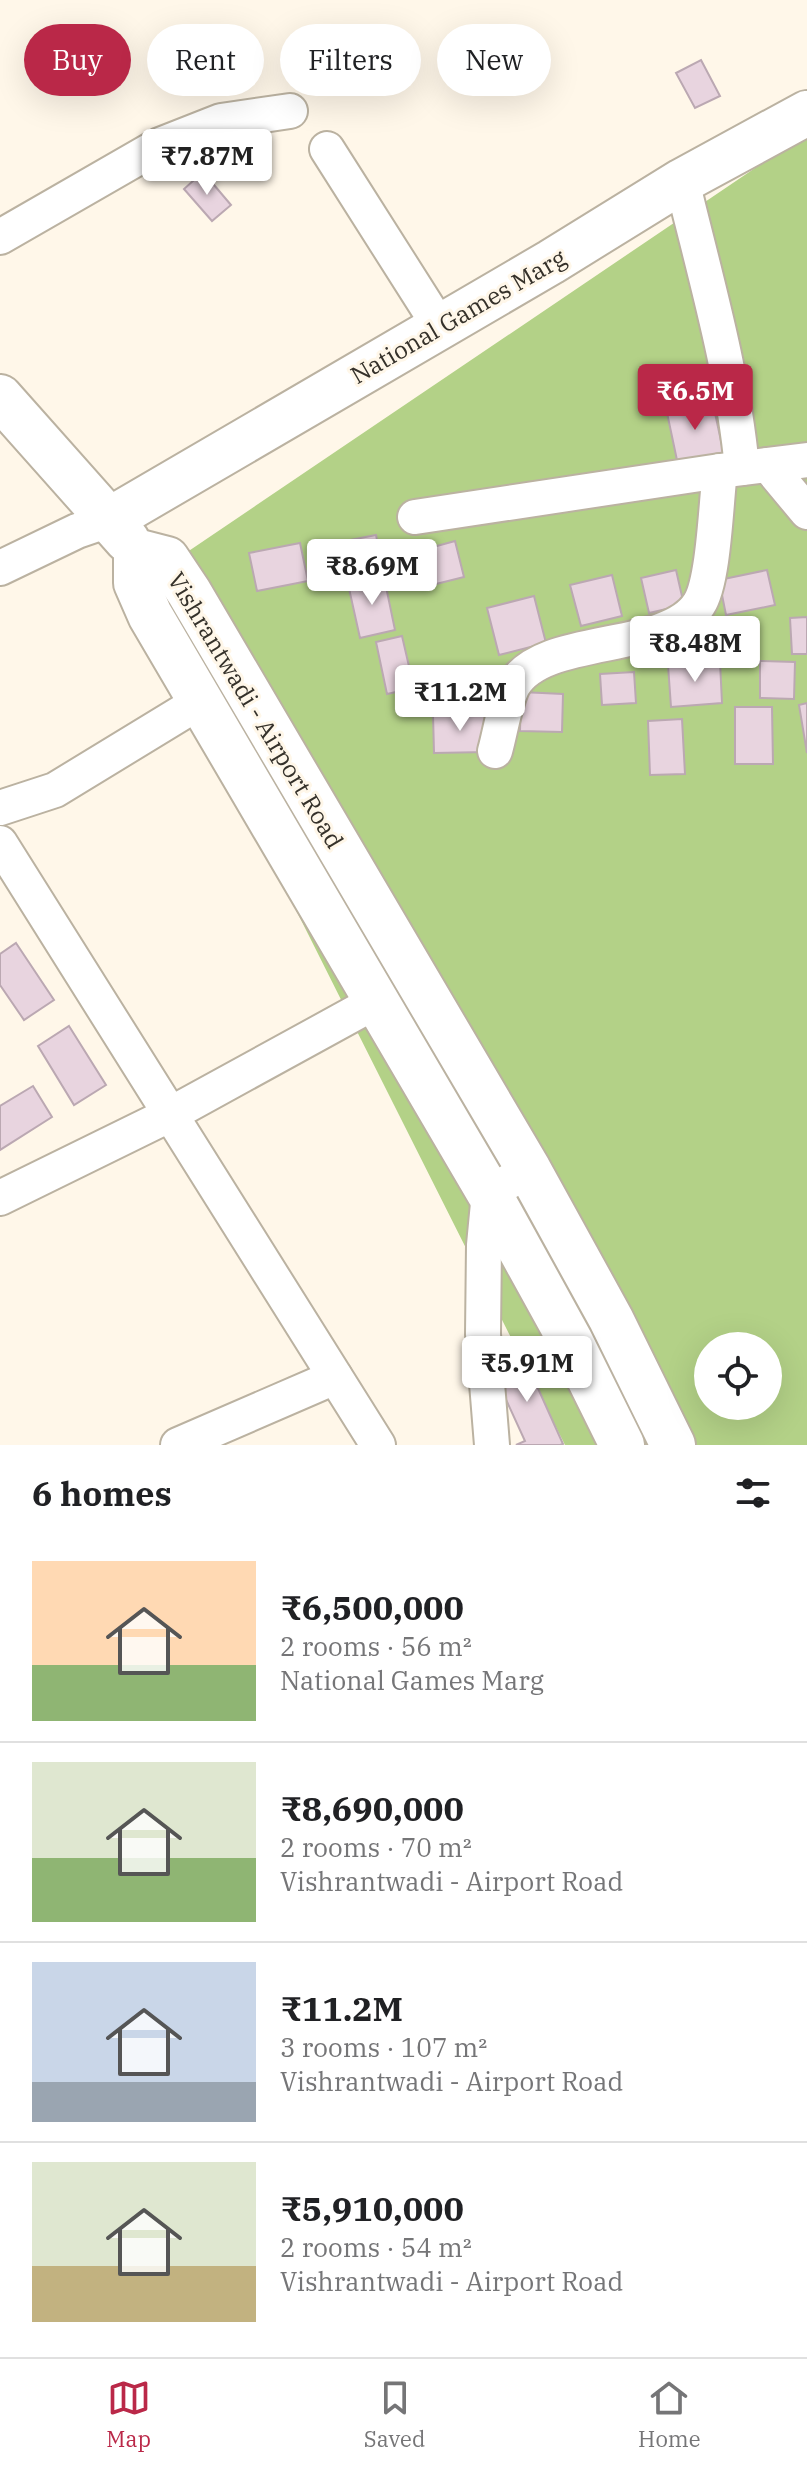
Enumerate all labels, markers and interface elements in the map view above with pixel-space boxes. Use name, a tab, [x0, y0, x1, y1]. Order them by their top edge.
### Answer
chip: Buy	[24, 24, 131, 96]
chip: Rent	[147, 24, 264, 96]
chip: Filters	[280, 24, 421, 96]
chip: New	[437, 24, 551, 96]
pin: ₹7.87M	[142, 129, 272, 197]
text: ₹7.87M	[160, 138, 254, 172]
street label: National Games Marg	[345, 241, 571, 391]
pin: ₹6.5M	[639, 364, 751, 432]
text: ₹6.5M	[656, 373, 734, 407]
pin: ₹8.69M	[307, 539, 437, 607]
text: ₹8.69M	[325, 548, 419, 582]
street label: Vishrantwadi - Airport Road	[161, 566, 351, 854]
pin: ₹8.48M	[630, 616, 760, 684]
text: ₹8.48M	[648, 625, 742, 659]
pin: ₹11.2M	[395, 665, 525, 733]
text: ₹11.2M	[413, 674, 507, 708]
map controls	[694, 1332, 782, 1420]
button: locate	[694, 1332, 782, 1420]
pin: ₹5.91M	[462, 1336, 592, 1404]
text: ₹5.91M	[480, 1345, 574, 1379]
text: 6 homes	[32, 1471, 172, 1515]
icon: filters	[731, 1471, 775, 1515]
text: ₹6,500,000	[280, 1585, 464, 1629]
icon: home	[96, 1593, 192, 1689]
text: 2 rooms · 56 m²	[280, 1629, 472, 1663]
text: National Games Marg	[280, 1663, 544, 1697]
text: ₹8,690,000	[280, 1786, 464, 1830]
icon: home	[96, 1794, 192, 1890]
text: 2 rooms · 70 m²	[280, 1830, 472, 1864]
text: Vishrantwadi - Airport Road	[280, 1864, 623, 1898]
text: ₹11.2M	[280, 1986, 403, 2030]
icon: home	[96, 1994, 192, 2090]
text: 3 rooms · 107 m²	[280, 2030, 487, 2064]
text: Vishrantwadi - Airport Road	[280, 2064, 623, 2098]
text: ₹5,910,000	[280, 2186, 464, 2230]
icon: home	[96, 2194, 192, 2290]
text: 2 rooms · 54 m²	[280, 2230, 472, 2264]
text: Vishrantwadi - Airport Road	[280, 2264, 623, 2298]
tab: Map	[106, 2376, 151, 2453]
tab: Saved	[364, 2376, 425, 2453]
tab: Home	[638, 2376, 701, 2453]

